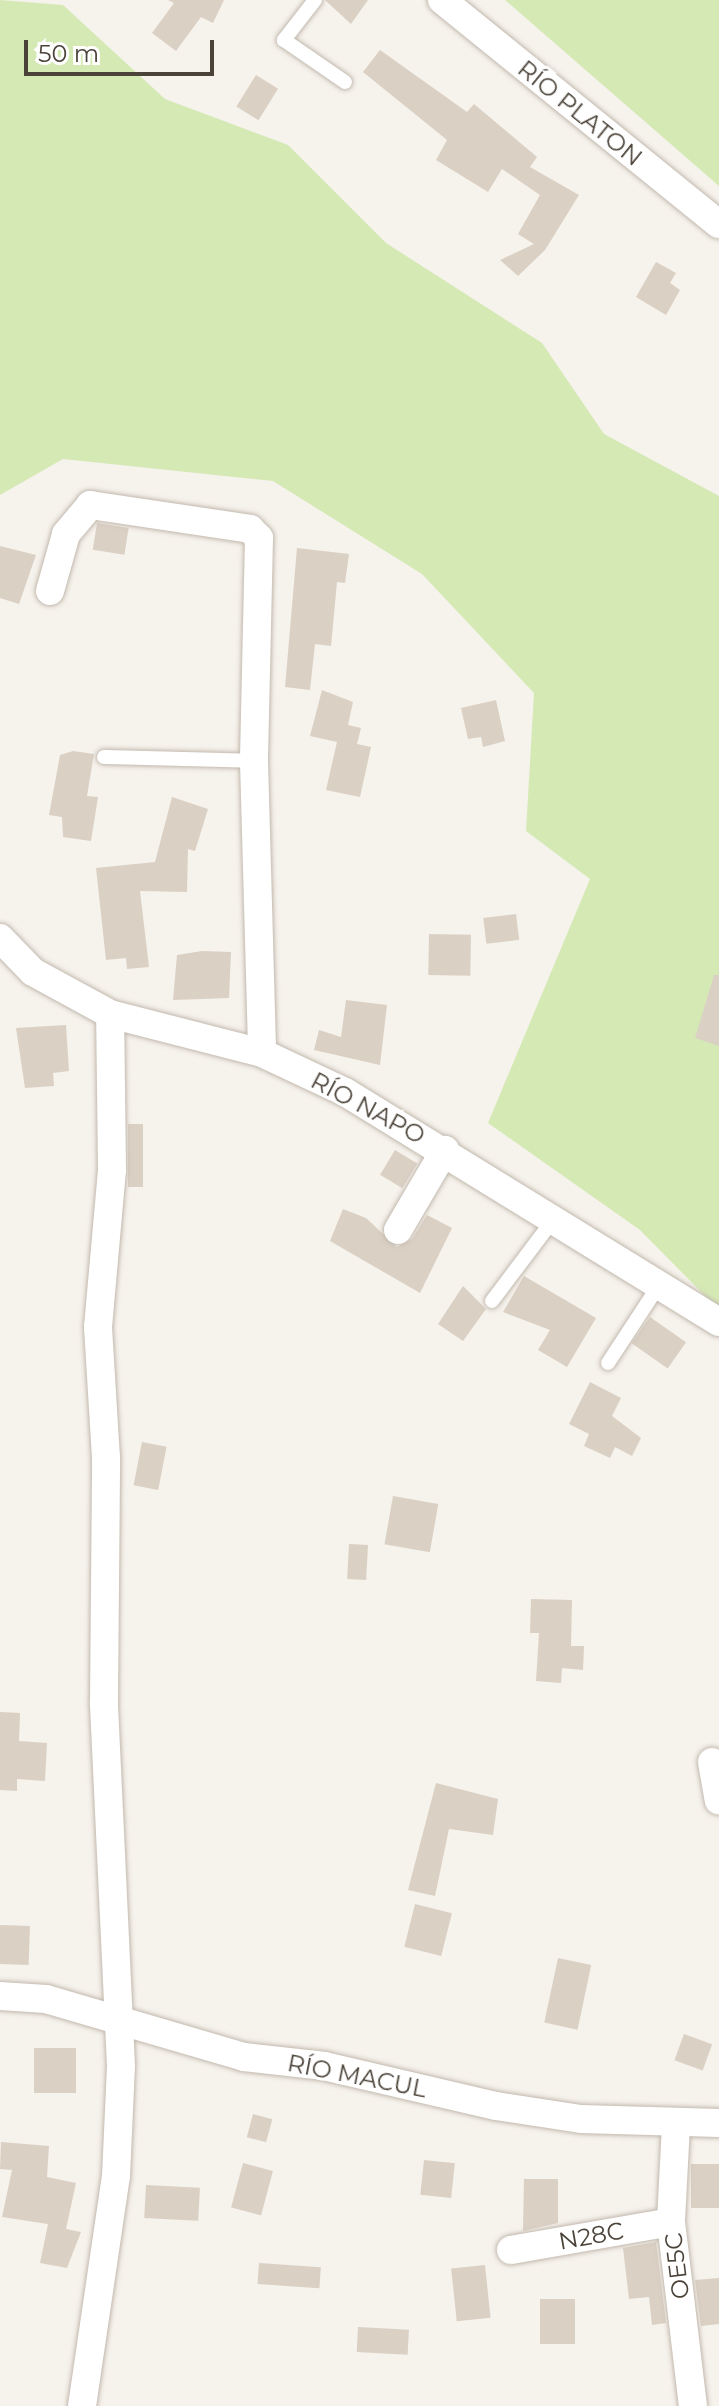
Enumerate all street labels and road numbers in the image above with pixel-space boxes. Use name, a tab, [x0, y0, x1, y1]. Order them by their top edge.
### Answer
street label: RÍO PLATON	[512, 54, 648, 172]
street label: RÍO NAPO	[306, 1066, 430, 1150]
street label: RÍO MACUL	[285, 2048, 429, 2104]
street label: N28C	[556, 2216, 626, 2256]
street label: OE5C	[659, 2231, 695, 2301]

